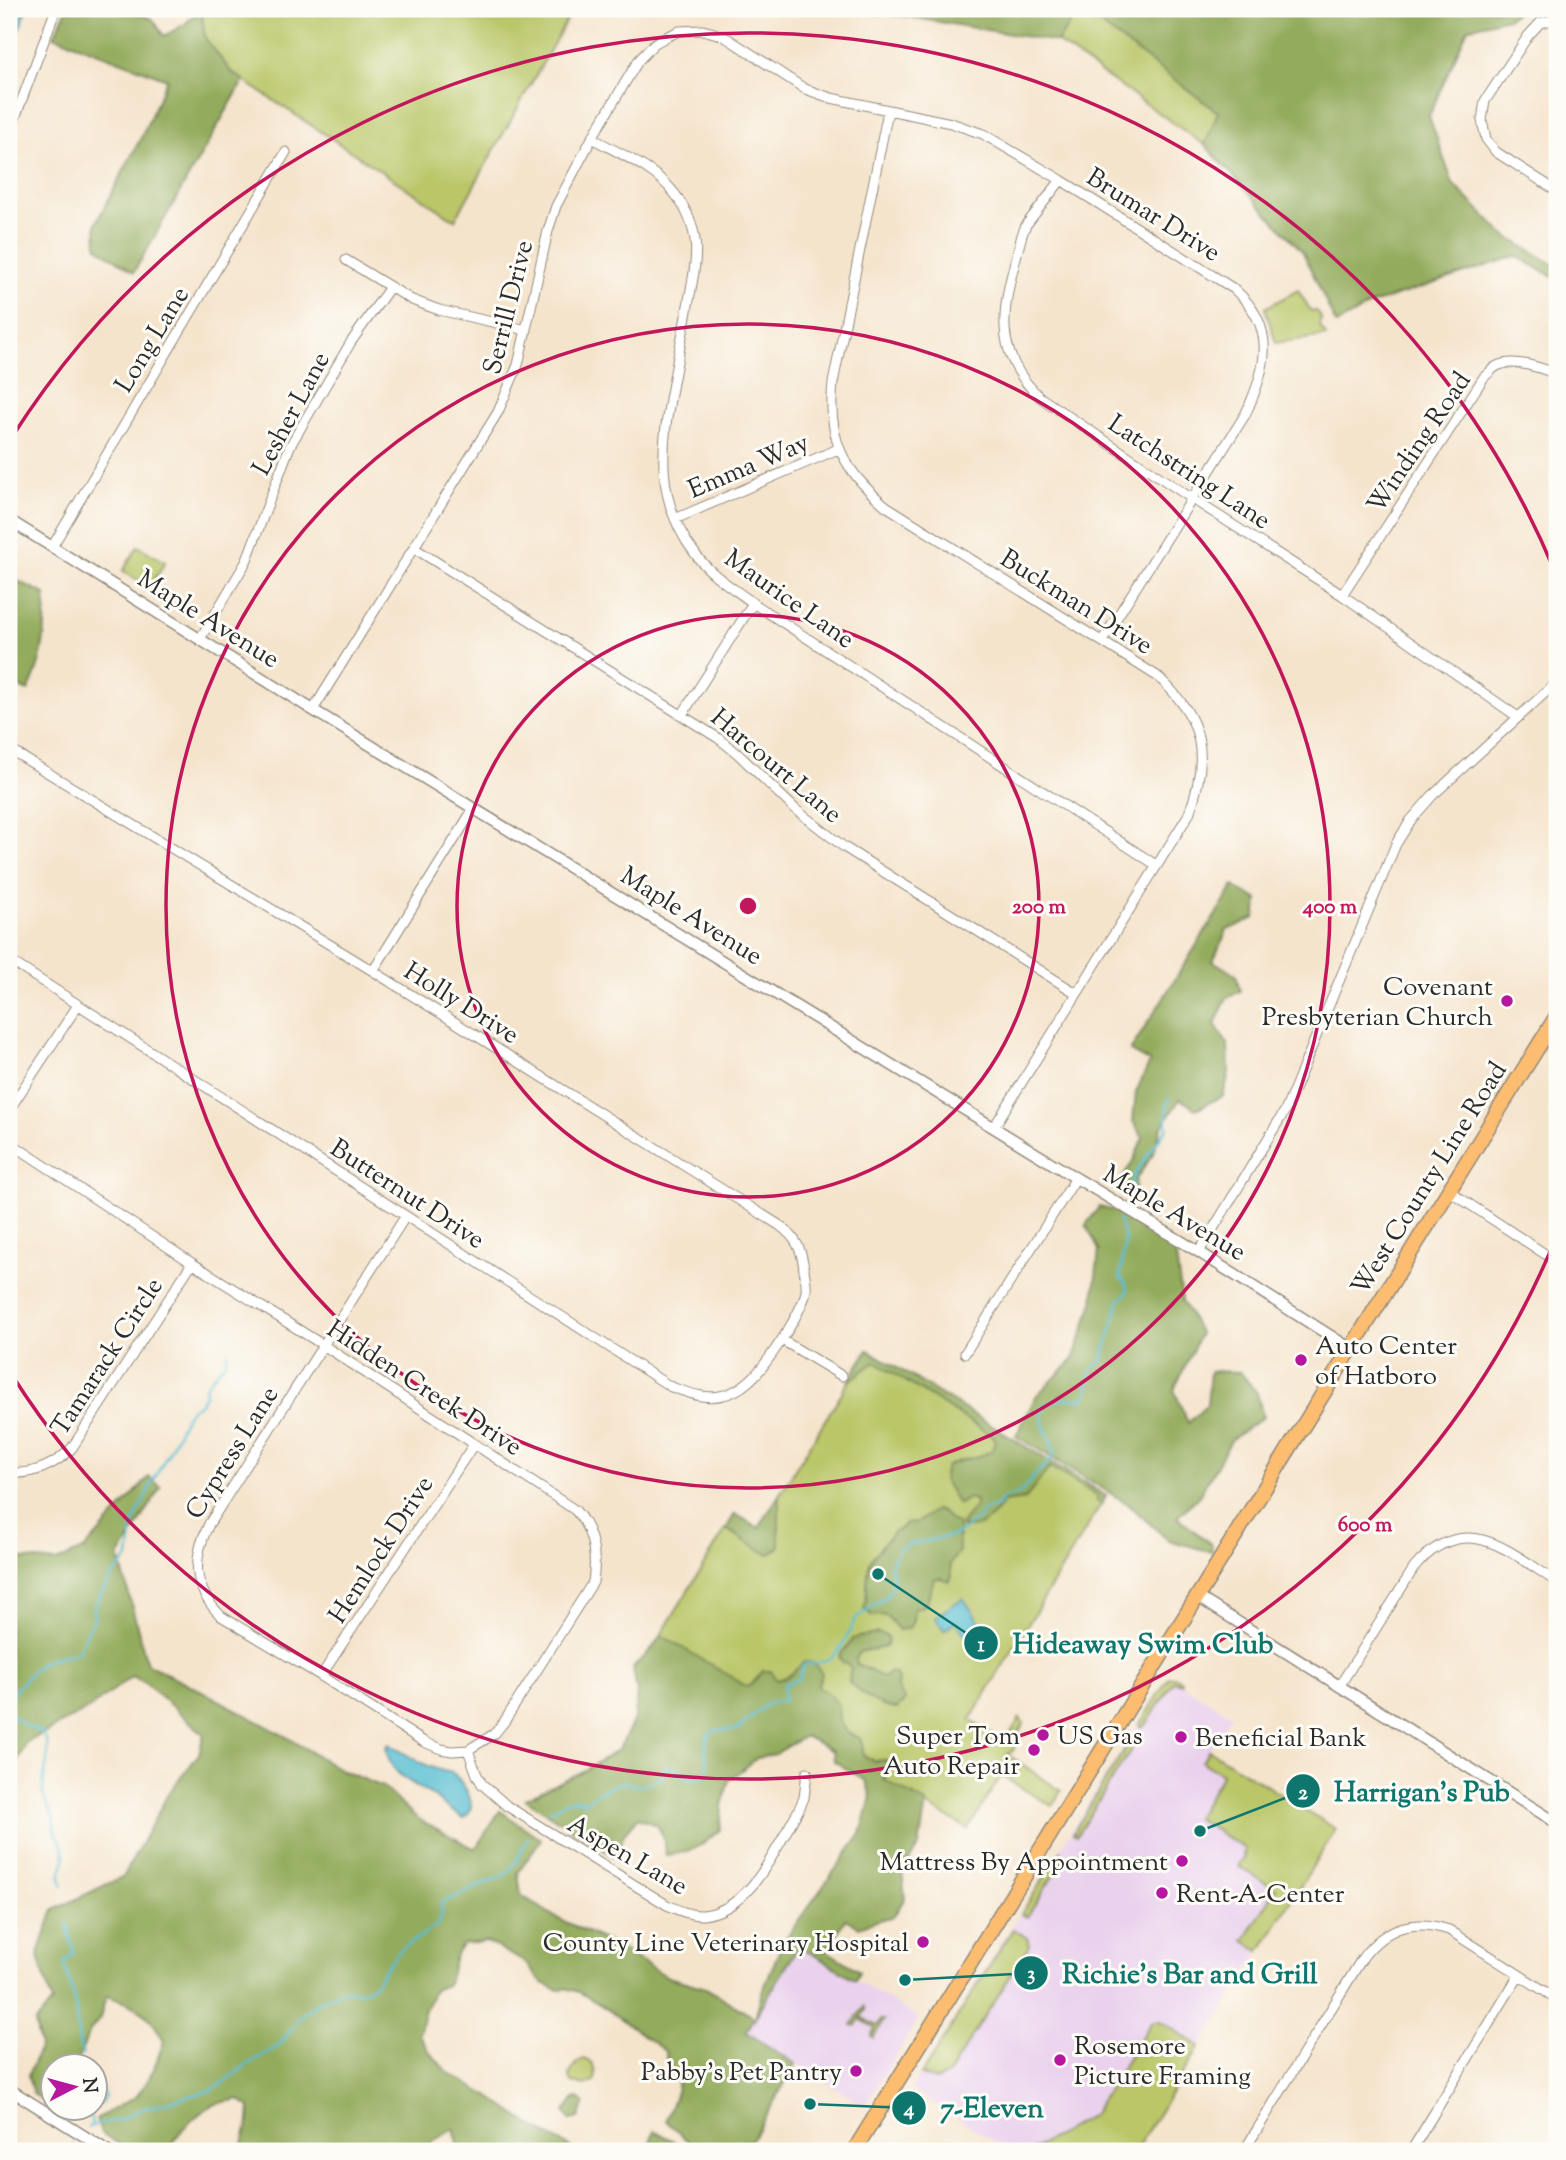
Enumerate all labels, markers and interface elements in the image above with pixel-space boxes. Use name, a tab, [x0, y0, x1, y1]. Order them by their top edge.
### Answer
street label: Brumar Drive	[1078, 160, 1227, 272]
street label: Serrill Drive	[475, 237, 544, 379]
street label: Long Lane	[107, 280, 199, 400]
street label: Lesher Lane	[244, 346, 340, 483]
street label: Winding Road	[1359, 365, 1481, 522]
street label: Latchstring Lane	[1100, 406, 1277, 540]
street label: Emma Way	[683, 425, 815, 509]
street label: Maurice Lane	[716, 541, 861, 659]
street label: Buckman Drive	[992, 541, 1159, 665]
street label: Maple Avenue	[129, 562, 286, 679]
street label: Harcourt Lane	[701, 701, 849, 833]
street label: Maple Avenue	[612, 859, 769, 976]
text: 200 m	[1012, 893, 1067, 923]
text: 400 m	[1302, 893, 1358, 923]
centre of rings	[736, 894, 760, 918]
street label: Holly Drive	[396, 954, 526, 1054]
place label: Covenant Presbyterian Church	[1262, 970, 1493, 1037]
marker: Covenant Presbyterian Church	[1499, 993, 1515, 1009]
street label: West County Line Road	[1343, 1055, 1517, 1303]
street label: Butternut Drive	[322, 1131, 491, 1259]
street label: Maple Avenue	[1095, 1157, 1252, 1272]
street label: Tamarack Circle	[43, 1271, 173, 1444]
street label: Hidden Creek Drive	[319, 1312, 529, 1466]
place label: Auto Center of Hatboro	[1315, 1329, 1457, 1396]
marker: Auto Center of Hatboro	[1293, 1352, 1309, 1368]
street label: Cypress Lane	[178, 1380, 289, 1527]
street label: Hemlock Drive	[320, 1469, 444, 1631]
text: 600 m	[1338, 1511, 1393, 1541]
callout: Hideaway Swim Club	[963, 1619, 1287, 1668]
text: Hideaway Swim Club	[1013, 1626, 1273, 1666]
text: 1	[977, 1631, 985, 1661]
place label: Super Tom Auto Repair	[883, 1719, 1020, 1786]
place label: US Gas	[1057, 1719, 1143, 1756]
place label: Beneficial Bank	[1195, 1721, 1367, 1758]
marker: US Gas	[1035, 1727, 1051, 1743]
marker: Beneficial Bank	[1173, 1729, 1189, 1745]
marker: Super Tom Auto Repair	[1026, 1742, 1042, 1758]
callout: Harrigan's Pub	[1286, 1767, 1524, 1816]
text: Harrigan's Pub	[1334, 1774, 1510, 1814]
text: 2	[1298, 1779, 1308, 1809]
street label: Aspen Lane	[560, 1807, 694, 1906]
place label: Mattress By Appointment	[879, 1845, 1168, 1882]
marker: Mattress By Appointment	[1174, 1853, 1190, 1869]
place label: Rent-A-Center	[1176, 1877, 1345, 1914]
marker: Rent-A-Center	[1154, 1885, 1170, 1901]
place label: County Line Veterinary Hospital	[543, 1926, 909, 1963]
marker: County Line Veterinary Hospital	[915, 1934, 931, 1950]
callout: Richie's Bar and Grill	[1013, 1949, 1331, 1998]
text: Richie's Bar and Grill	[1062, 1956, 1318, 1996]
text: 3	[1027, 1960, 1035, 1990]
place label: Rosemore Picture Framing	[1074, 2029, 1251, 2096]
north arrow	[38, 2052, 108, 2122]
marker: Rosemore Picture Framing	[1052, 2052, 1068, 2068]
place label: Pabby's Pet Pantry	[641, 2055, 842, 2092]
marker: Pabby's Pet Pantry	[848, 2063, 864, 2079]
text: N	[74, 2077, 103, 2094]
callout: 7-Eleven	[891, 2083, 1058, 2132]
text: 7-Eleven	[940, 2090, 1044, 2130]
text: 4	[903, 2095, 915, 2125]

